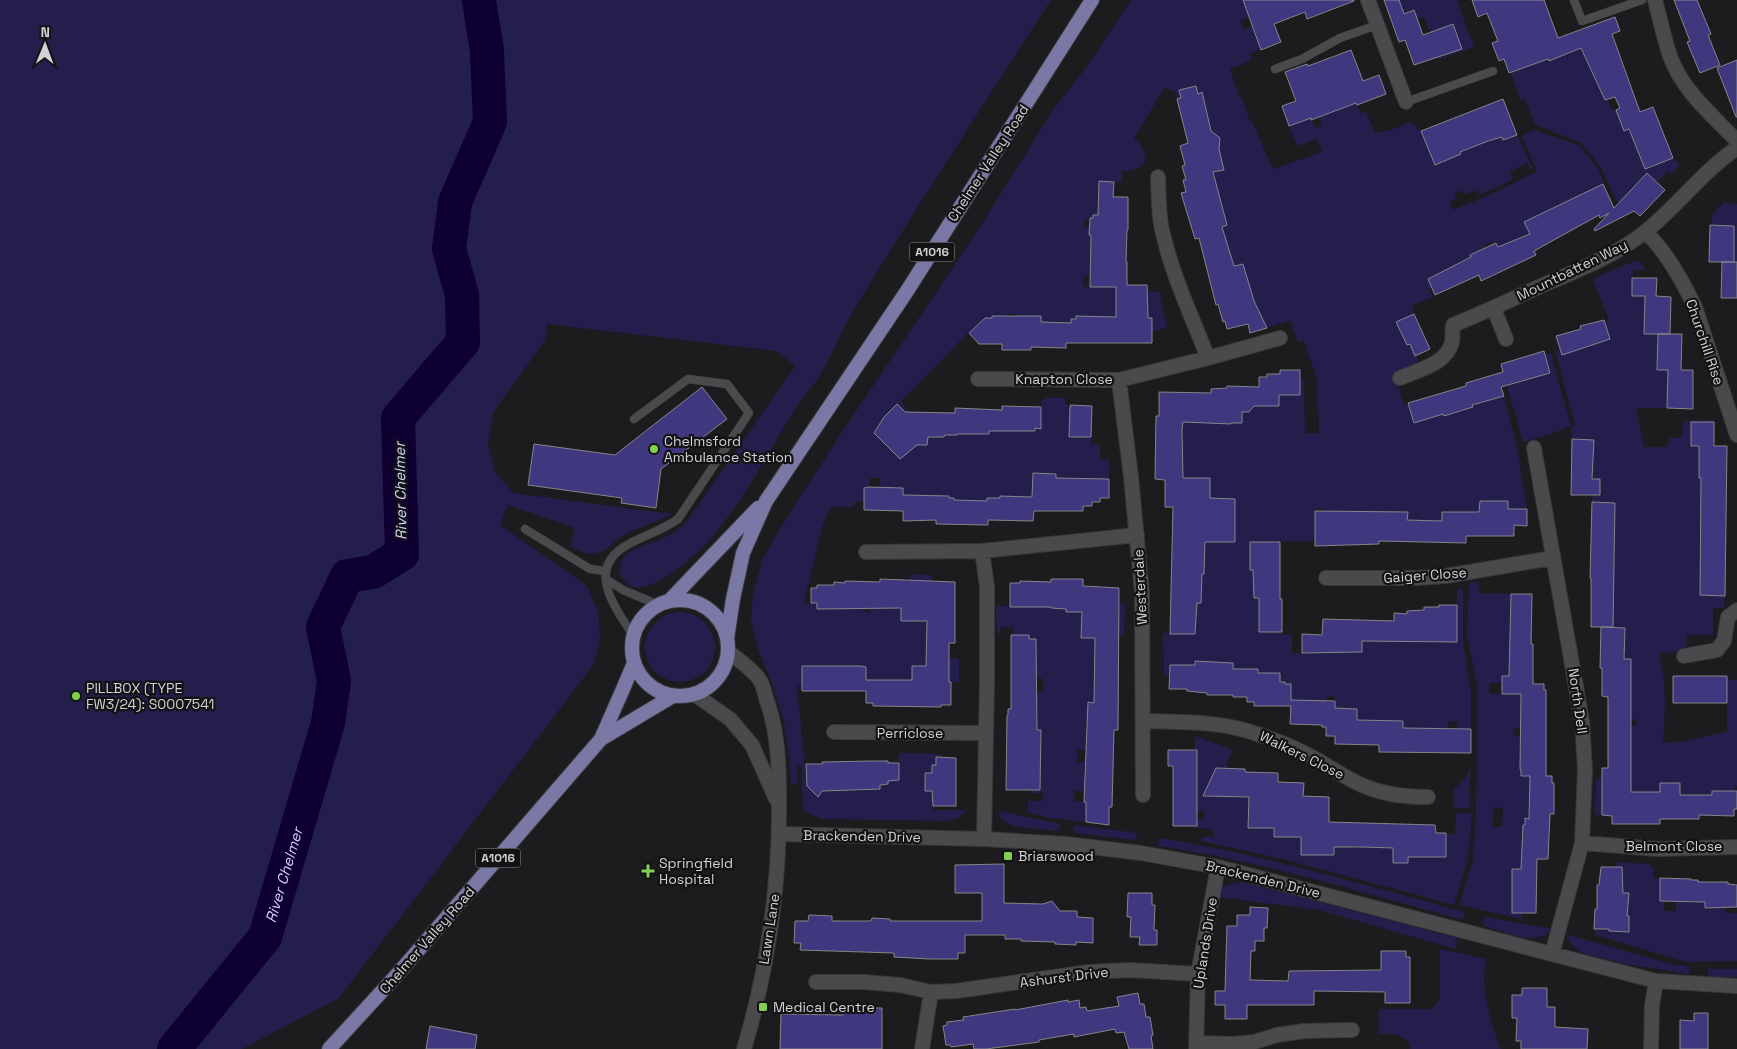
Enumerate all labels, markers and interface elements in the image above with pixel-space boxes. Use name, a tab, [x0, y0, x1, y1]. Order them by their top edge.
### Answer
north arrow	[20, 20, 70, 70]
text: N	[40, 23, 50, 41]
street label: Chelmer Valley Road	[943, 101, 1033, 225]
street label: Mountbatten Way	[1514, 235, 1630, 305]
road number: A1016	[910, 242, 954, 262]
street label: Churchill Rise	[1682, 297, 1728, 387]
street label: Knapton Close	[1015, 370, 1113, 388]
place label: Chelmsford Ambulance Station	[664, 432, 792, 466]
water label: River Chelmer	[390, 440, 410, 540]
marker: Chelmsford Ambulance Station	[648, 443, 660, 455]
street label: Westerdale	[1129, 549, 1151, 625]
street label: Gaiger Close	[1383, 563, 1467, 587]
street label: North Dell	[1564, 667, 1592, 735]
place label: PILLBOX (TYPE FW3/24): S0007541	[86, 679, 214, 713]
marker: PILLBOX (TYPE FW3/24): S0007541	[70, 690, 82, 702]
street label: Perriclose	[877, 724, 943, 742]
street label: Walkers Close	[1257, 727, 1347, 783]
water label: River Chelmer	[260, 824, 307, 925]
street label: Brackenden Drive	[803, 826, 921, 846]
street label: Belmont Close	[1626, 837, 1722, 855]
place label: Briarswood	[1018, 847, 1094, 865]
road number: A1016	[476, 848, 520, 868]
marker: Briarswood	[1002, 850, 1014, 862]
place label: Springfield Hospital	[659, 854, 733, 888]
street label: Brackenden Drive	[1204, 856, 1322, 902]
marker: Springfield Hospital	[641, 864, 655, 878]
street label: Chelmer Valley Road	[376, 883, 478, 997]
street label: Lawn Lane	[755, 892, 783, 966]
street label: Uplands Drive	[1189, 896, 1221, 990]
street label: Ashurst Drive	[1019, 963, 1109, 991]
place label: Medical Centre	[773, 998, 875, 1016]
marker: Medical Centre	[757, 1001, 769, 1013]

